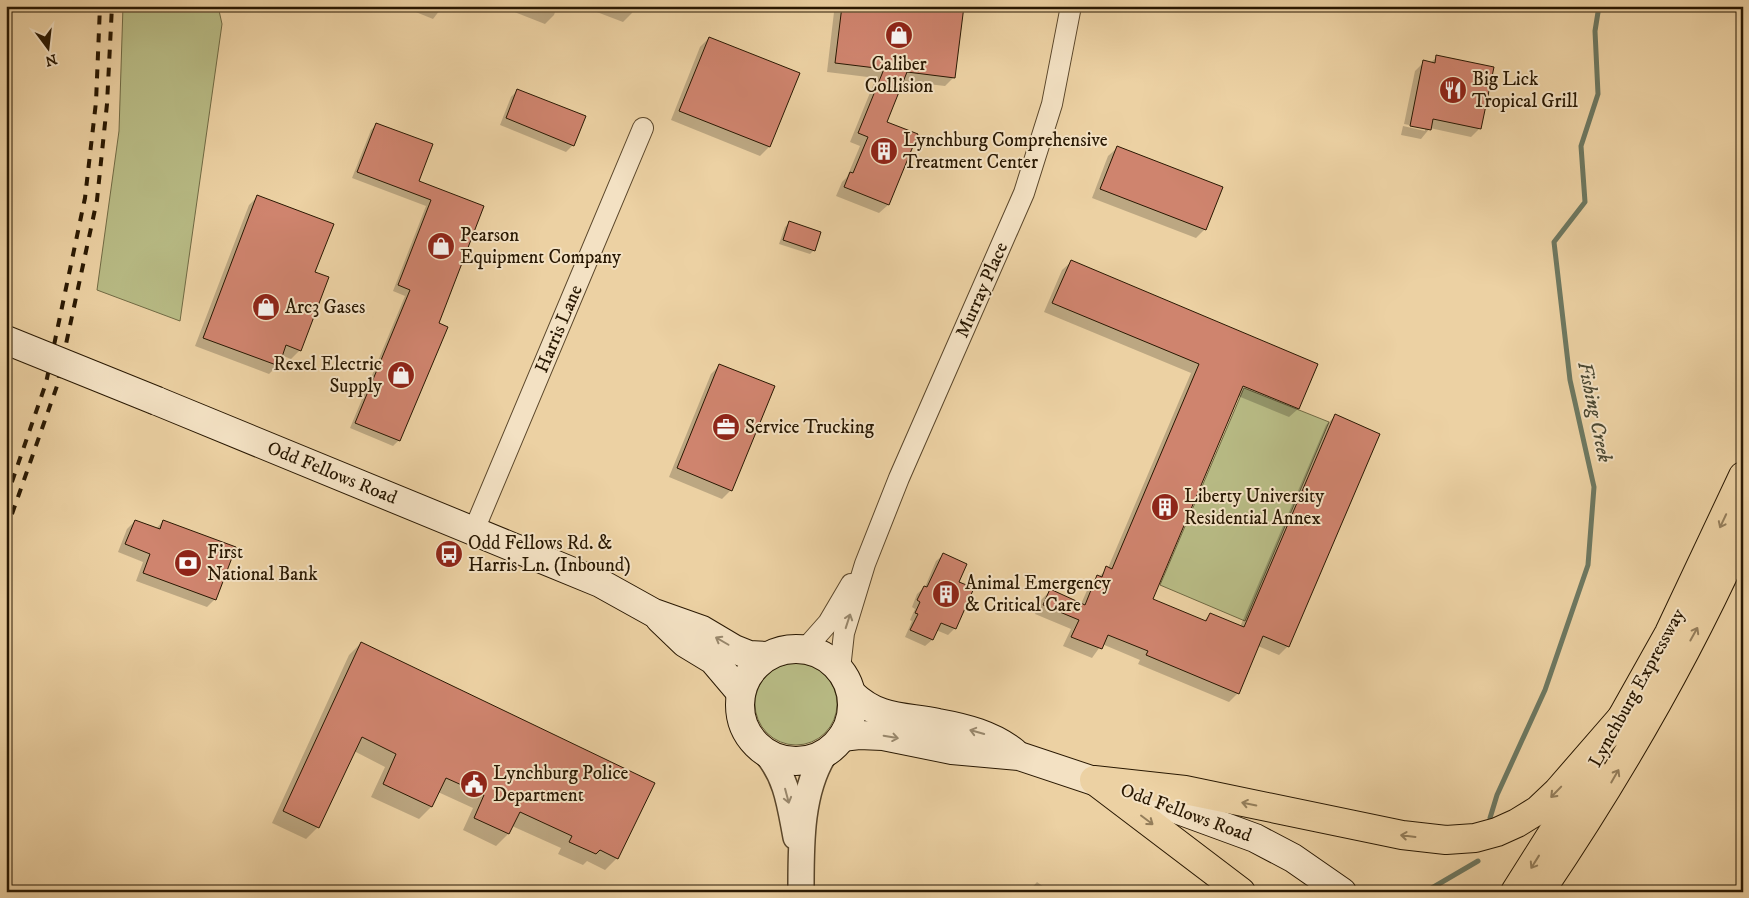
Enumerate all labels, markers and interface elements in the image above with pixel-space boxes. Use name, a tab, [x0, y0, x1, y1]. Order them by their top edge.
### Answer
shop icon: Caliber Collision	[884, 20, 914, 50]
north arrow	[22, 22, 72, 72]
text: N	[43, 49, 59, 70]
place label: Caliber Collision	[865, 53, 933, 98]
place label: Big Lick Tropical Grill	[1472, 68, 1578, 113]
restaurant icon: Big Lick Tropical Grill	[1438, 75, 1468, 105]
place label: Lynchburg Comprehensive Treatment Center	[903, 129, 1108, 174]
building icon: Lynchburg Comprehensive Treatment Center	[869, 136, 899, 166]
place label: Pearson Equipment Company	[460, 224, 622, 270]
shop icon: Pearson Equipment Company	[426, 231, 456, 261]
street label: Murray Place	[951, 239, 1013, 341]
street label: Harris Lane	[530, 282, 588, 376]
shop icon: Arc3 Gases	[251, 292, 281, 322]
place label: Arc3 Gases	[285, 296, 365, 319]
place label: Rexel Electric Supply	[273, 353, 383, 398]
water label: Fishing Creek	[1571, 359, 1617, 465]
shop icon: Rexel Electric Supply	[386, 360, 416, 390]
office icon: Service Trucking	[711, 412, 741, 442]
place label: Service Trucking	[745, 416, 875, 439]
street label: Odd Fellows Road	[264, 436, 401, 510]
place label: Liberty University Residential Annex	[1184, 485, 1325, 530]
building icon: Liberty University Residential Annex	[1150, 492, 1180, 522]
one-way arrow	[1718, 513, 1728, 528]
place label: Odd Fellows Rd. & Harris Ln. (Inbound)	[468, 532, 631, 577]
bus stop icon: Odd Fellows Rd. & Harris Ln. (Inbound)	[434, 539, 464, 569]
place label: First National Bank	[207, 541, 318, 586]
bank icon: First National Bank	[173, 548, 203, 578]
place label: Animal Emergency & Critical Care	[965, 572, 1112, 617]
building icon: Animal Emergency & Critical Care	[931, 579, 961, 609]
street label: Lynchburg Expressway	[1584, 604, 1691, 771]
one-way arrow	[843, 613, 853, 629]
one-way arrow	[1689, 627, 1699, 642]
one-way arrow	[715, 636, 729, 646]
one-way arrow	[969, 727, 985, 737]
one-way arrow	[882, 733, 898, 743]
place label: Lynchburg Police Department	[493, 762, 629, 807]
public building icon: Lynchburg Police Department	[459, 769, 489, 799]
one-way arrow	[1610, 769, 1620, 784]
street label: Odd Fellows Road	[1117, 779, 1255, 848]
one-way arrow	[1550, 786, 1562, 798]
one-way arrow	[783, 787, 793, 803]
one-way arrow	[1241, 798, 1257, 808]
one-way arrow	[1140, 815, 1154, 825]
one-way arrow	[1400, 831, 1416, 841]
one-way arrow	[1530, 854, 1540, 868]

